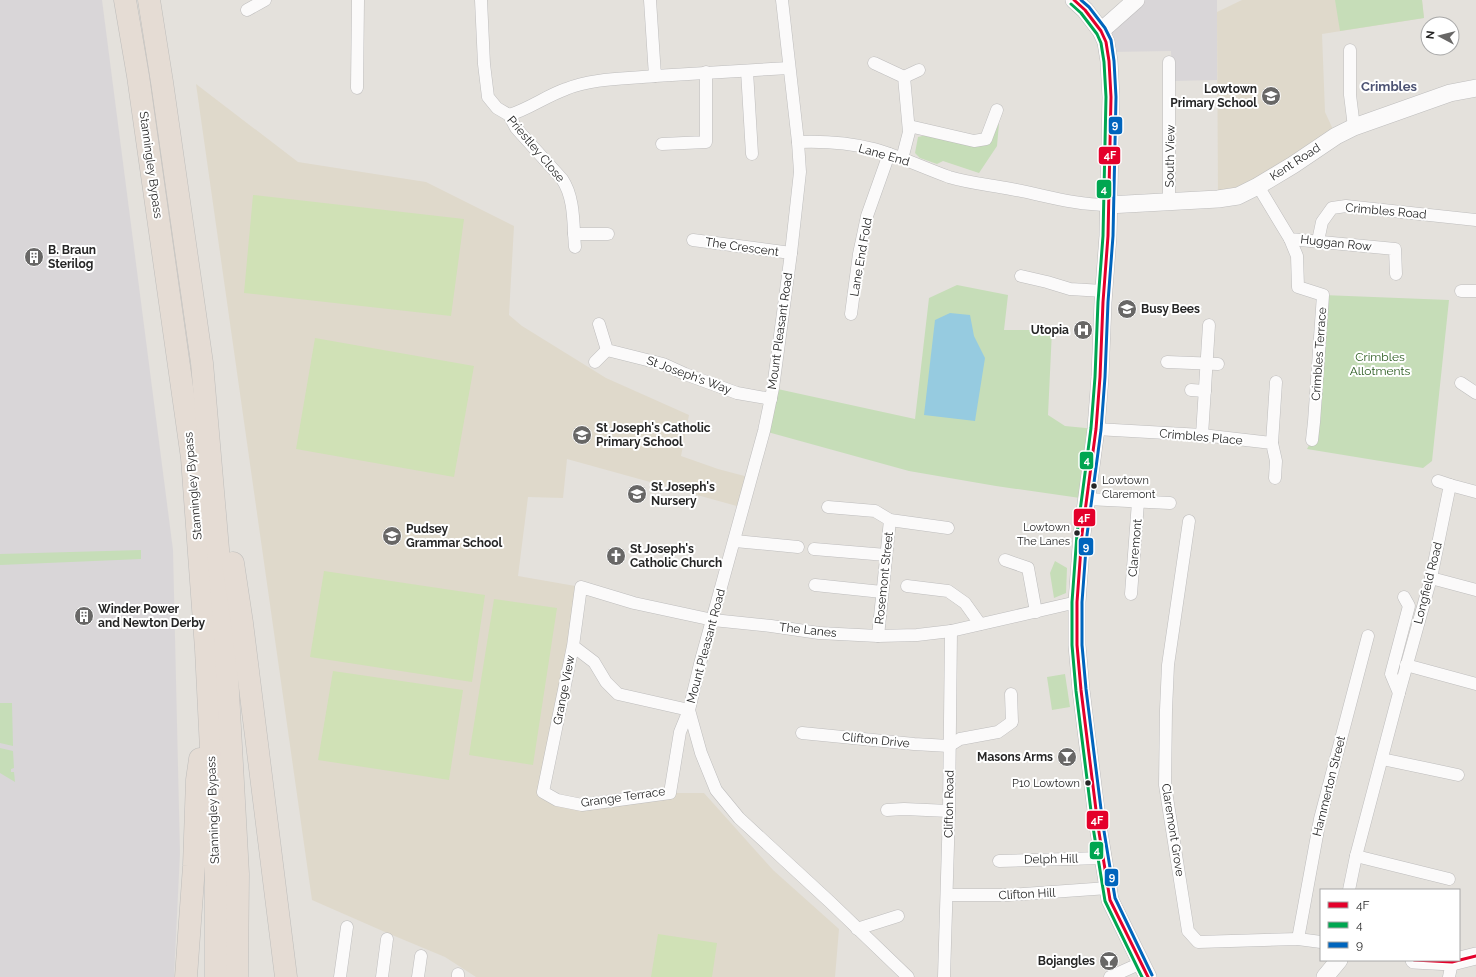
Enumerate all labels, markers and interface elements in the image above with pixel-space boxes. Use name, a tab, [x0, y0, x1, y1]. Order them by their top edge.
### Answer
north arrow	[1420, 16, 1460, 56]
text: N	[1424, 30, 1438, 40]
district label: Crimbles	[1361, 79, 1418, 94]
place label: Lowtown Primary School	[1170, 82, 1257, 110]
school or university icon: Lowtown Primary School	[1260, 85, 1282, 107]
street label: Stanningley Bypass	[137, 111, 165, 220]
street label: Priestley Close	[504, 113, 568, 185]
line badge: 9	[1108, 116, 1123, 135]
text: 9	[1112, 119, 1119, 132]
street label: South View	[1162, 124, 1178, 187]
street label: Lane End	[857, 141, 911, 169]
street label: Kent Road	[1267, 141, 1323, 183]
line badge: 4F	[1098, 146, 1121, 165]
text: 4F	[1104, 149, 1117, 162]
line badge: 4	[1096, 179, 1112, 199]
text: 4	[1101, 183, 1107, 196]
street label: Crimbles Road	[1345, 200, 1427, 222]
street label: Lane End Fold	[847, 216, 875, 298]
street label: Huggan Row	[1300, 232, 1373, 254]
street label: The Crescent	[704, 235, 780, 259]
place label: B. Braun Sterilog	[48, 243, 96, 271]
building icon: B. Braun Sterilog	[23, 246, 45, 268]
street label: Mount Pleasant Road	[765, 272, 795, 390]
school or university icon: Busy Bees	[1116, 298, 1138, 320]
place label: Busy Bees	[1141, 302, 1200, 316]
street label: Crimbles Terrace	[1309, 307, 1329, 401]
hospital icon: Utopia	[1072, 319, 1094, 341]
place label: Utopia	[1031, 323, 1069, 337]
park label: Crimbles Allotments	[1350, 350, 1410, 378]
street label: St Joseph's Way	[645, 353, 734, 397]
place label: St Joseph's Catholic Primary School	[596, 421, 711, 449]
school or university icon: St Joseph's Catholic Primary School	[571, 424, 593, 446]
street label: Crimbles Place	[1159, 426, 1243, 448]
street label: Stanningley Bypass	[181, 431, 205, 540]
line badge: 4	[1079, 451, 1094, 470]
text: 4	[1084, 454, 1090, 467]
place label: Lowtown Claremont	[1102, 474, 1156, 501]
place label: St Joseph's Nursery	[651, 480, 715, 508]
marker: Lowtown Claremont	[1089, 481, 1099, 491]
school or university icon: St Joseph's Nursery	[626, 483, 648, 505]
line badge: 4F	[1073, 508, 1096, 527]
text: 4F	[1078, 512, 1091, 525]
street label: Claremont	[1125, 518, 1145, 578]
place label: Lowtown The Lanes	[1017, 521, 1070, 548]
place label: Pudsey Grammar School	[406, 522, 503, 550]
school or university icon: Pudsey Grammar School	[381, 525, 403, 547]
marker: Lowtown The Lanes	[1072, 528, 1082, 538]
street label: Rosemont Street	[872, 531, 896, 625]
line badge: 9	[1078, 537, 1094, 556]
text: 9	[1083, 541, 1090, 554]
street label: Longfield Road	[1411, 541, 1445, 625]
place label: St Joseph's Catholic Church	[630, 542, 722, 570]
church icon: St Joseph's Catholic Church	[605, 545, 627, 567]
street label: Mount Pleasant Road	[684, 587, 728, 705]
place label: Winder Power and Newton Derby	[98, 602, 206, 630]
building icon: Winder Power and Newton Derby	[73, 605, 95, 627]
street label: The Lanes	[779, 620, 838, 640]
street label: Grange View	[550, 654, 578, 726]
street label: Clifton Drive	[842, 729, 910, 751]
street label: Hammerton Street	[1310, 734, 1348, 838]
bar icon: Masons Arms	[1056, 746, 1078, 768]
place label: Masons Arms	[977, 750, 1053, 764]
street label: Stanningley Bypass	[204, 756, 222, 864]
street label: Clifton Road	[941, 770, 957, 838]
place label: P10 Lowtown	[1012, 777, 1080, 790]
marker: P10 Lowtown	[1083, 778, 1093, 788]
street label: Claremont Grove	[1159, 782, 1187, 878]
street label: Grange Terrace	[580, 784, 666, 810]
line badge: 4F	[1086, 810, 1109, 830]
text: 4F	[1091, 814, 1104, 827]
line badge: 4	[1089, 841, 1104, 860]
text: 4	[1094, 844, 1100, 857]
street label: Delph Hill	[1024, 852, 1079, 866]
line badge: 9	[1104, 868, 1119, 887]
text: 9	[1109, 871, 1116, 884]
street label: Clifton Hill	[998, 885, 1057, 902]
legend	[1320, 889, 1460, 961]
text: 4F	[1356, 898, 1370, 912]
text: 4	[1356, 918, 1363, 932]
text: 9	[1356, 938, 1363, 952]
bar icon: Bojangles	[1098, 950, 1120, 972]
place label: Bojangles	[1038, 954, 1095, 968]

